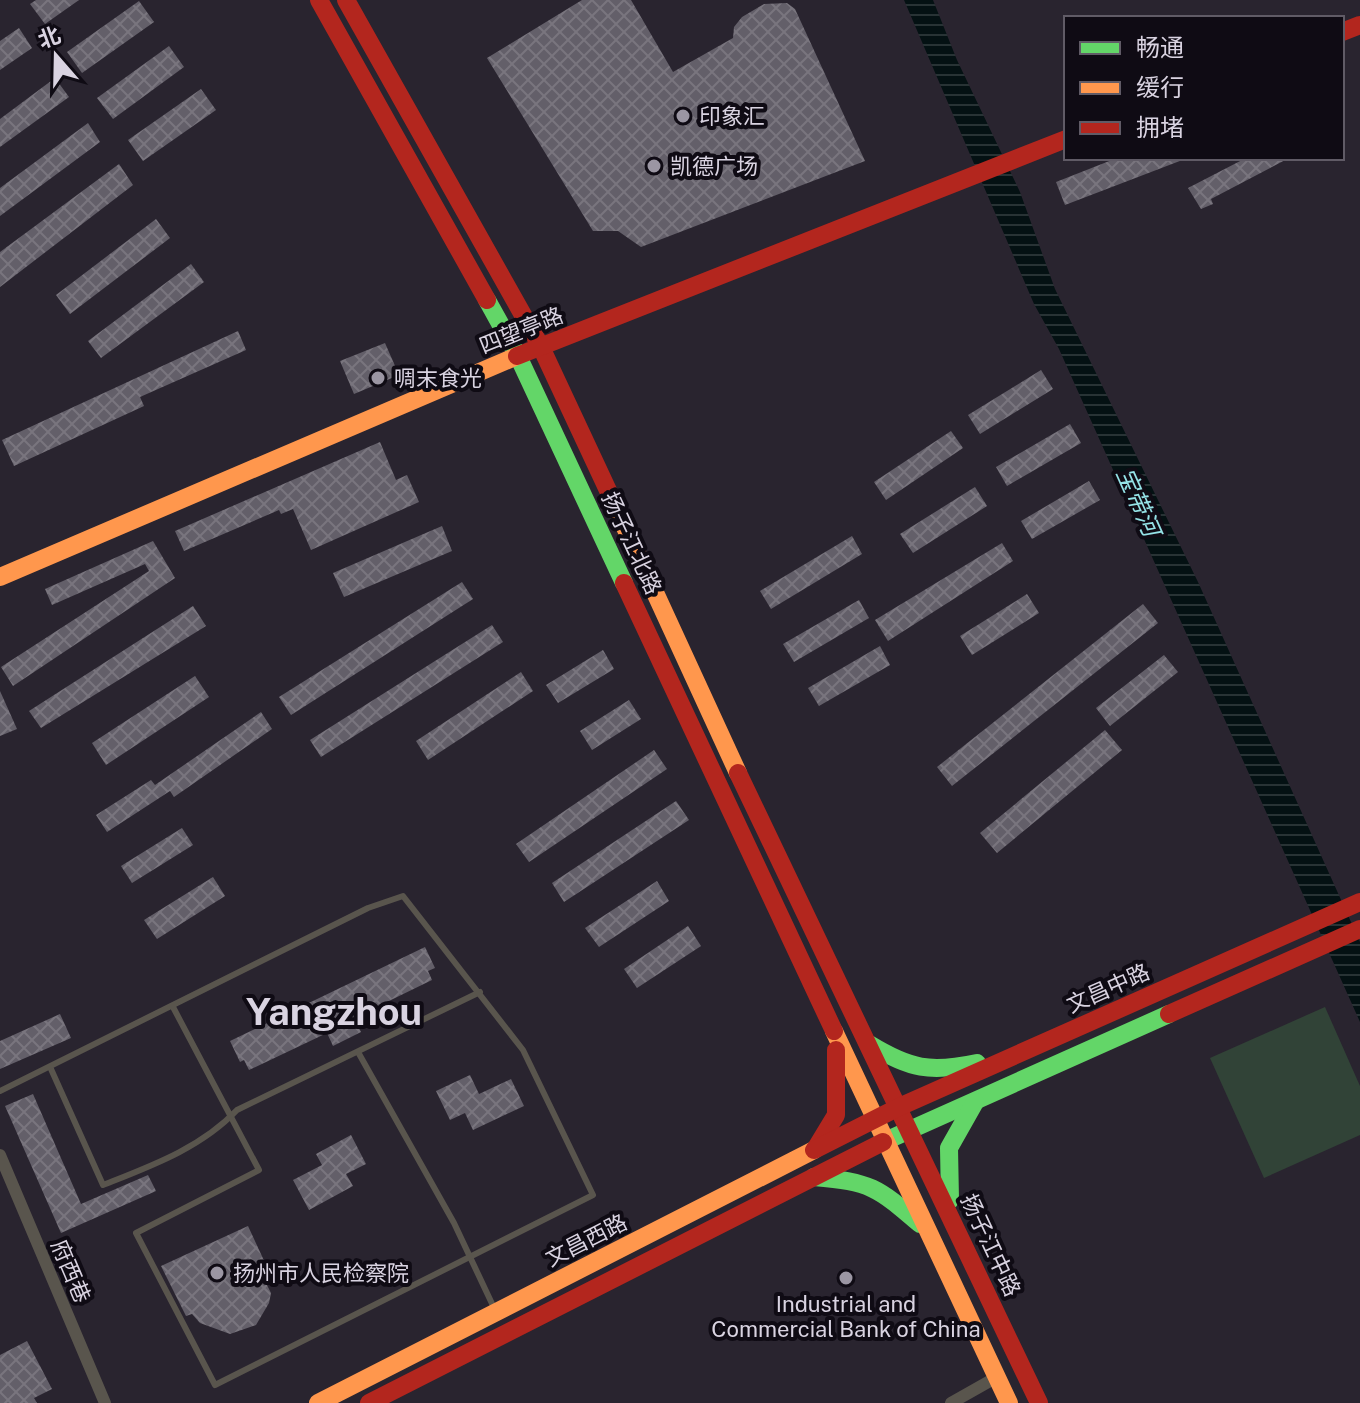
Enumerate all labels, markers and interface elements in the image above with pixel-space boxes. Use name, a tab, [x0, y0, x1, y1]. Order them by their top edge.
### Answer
north arrow	[16, 16, 96, 96]
legend	[1064, 16, 1344, 160]
text: 北	[34, 21, 64, 53]
text: 畅通	[1136, 33, 1184, 61]
text: 缓行	[1136, 73, 1184, 101]
place label: 印象汇	[699, 103, 765, 129]
marker: 印象汇	[674, 107, 692, 125]
text: 拥堵	[1136, 113, 1184, 141]
place label: 凯德广场	[670, 153, 758, 179]
marker: 凯德广场	[645, 157, 663, 175]
street label: 四望亭路	[475, 301, 567, 359]
place label: 啁末食光	[394, 365, 482, 391]
marker: 啁末食光	[369, 369, 387, 387]
water label: 宝带河	[1111, 463, 1168, 544]
street label: 扬子江北路	[597, 488, 667, 598]
street label: 文昌中路	[1063, 958, 1153, 1018]
district label: Yangzhou	[246, 989, 422, 1034]
street label: 扬子江中路	[956, 1190, 1026, 1300]
street label: 文昌西路	[541, 1208, 631, 1272]
street label: 府西巷	[46, 1236, 96, 1306]
place label: 扬州市人民检察院	[233, 1260, 409, 1286]
marker: 扬州市人民检察院	[208, 1264, 226, 1282]
marker: Industrial and Commercial Bank of China	[837, 1269, 855, 1287]
place label: Industrial and Commercial Bank of China	[711, 1291, 981, 1342]

